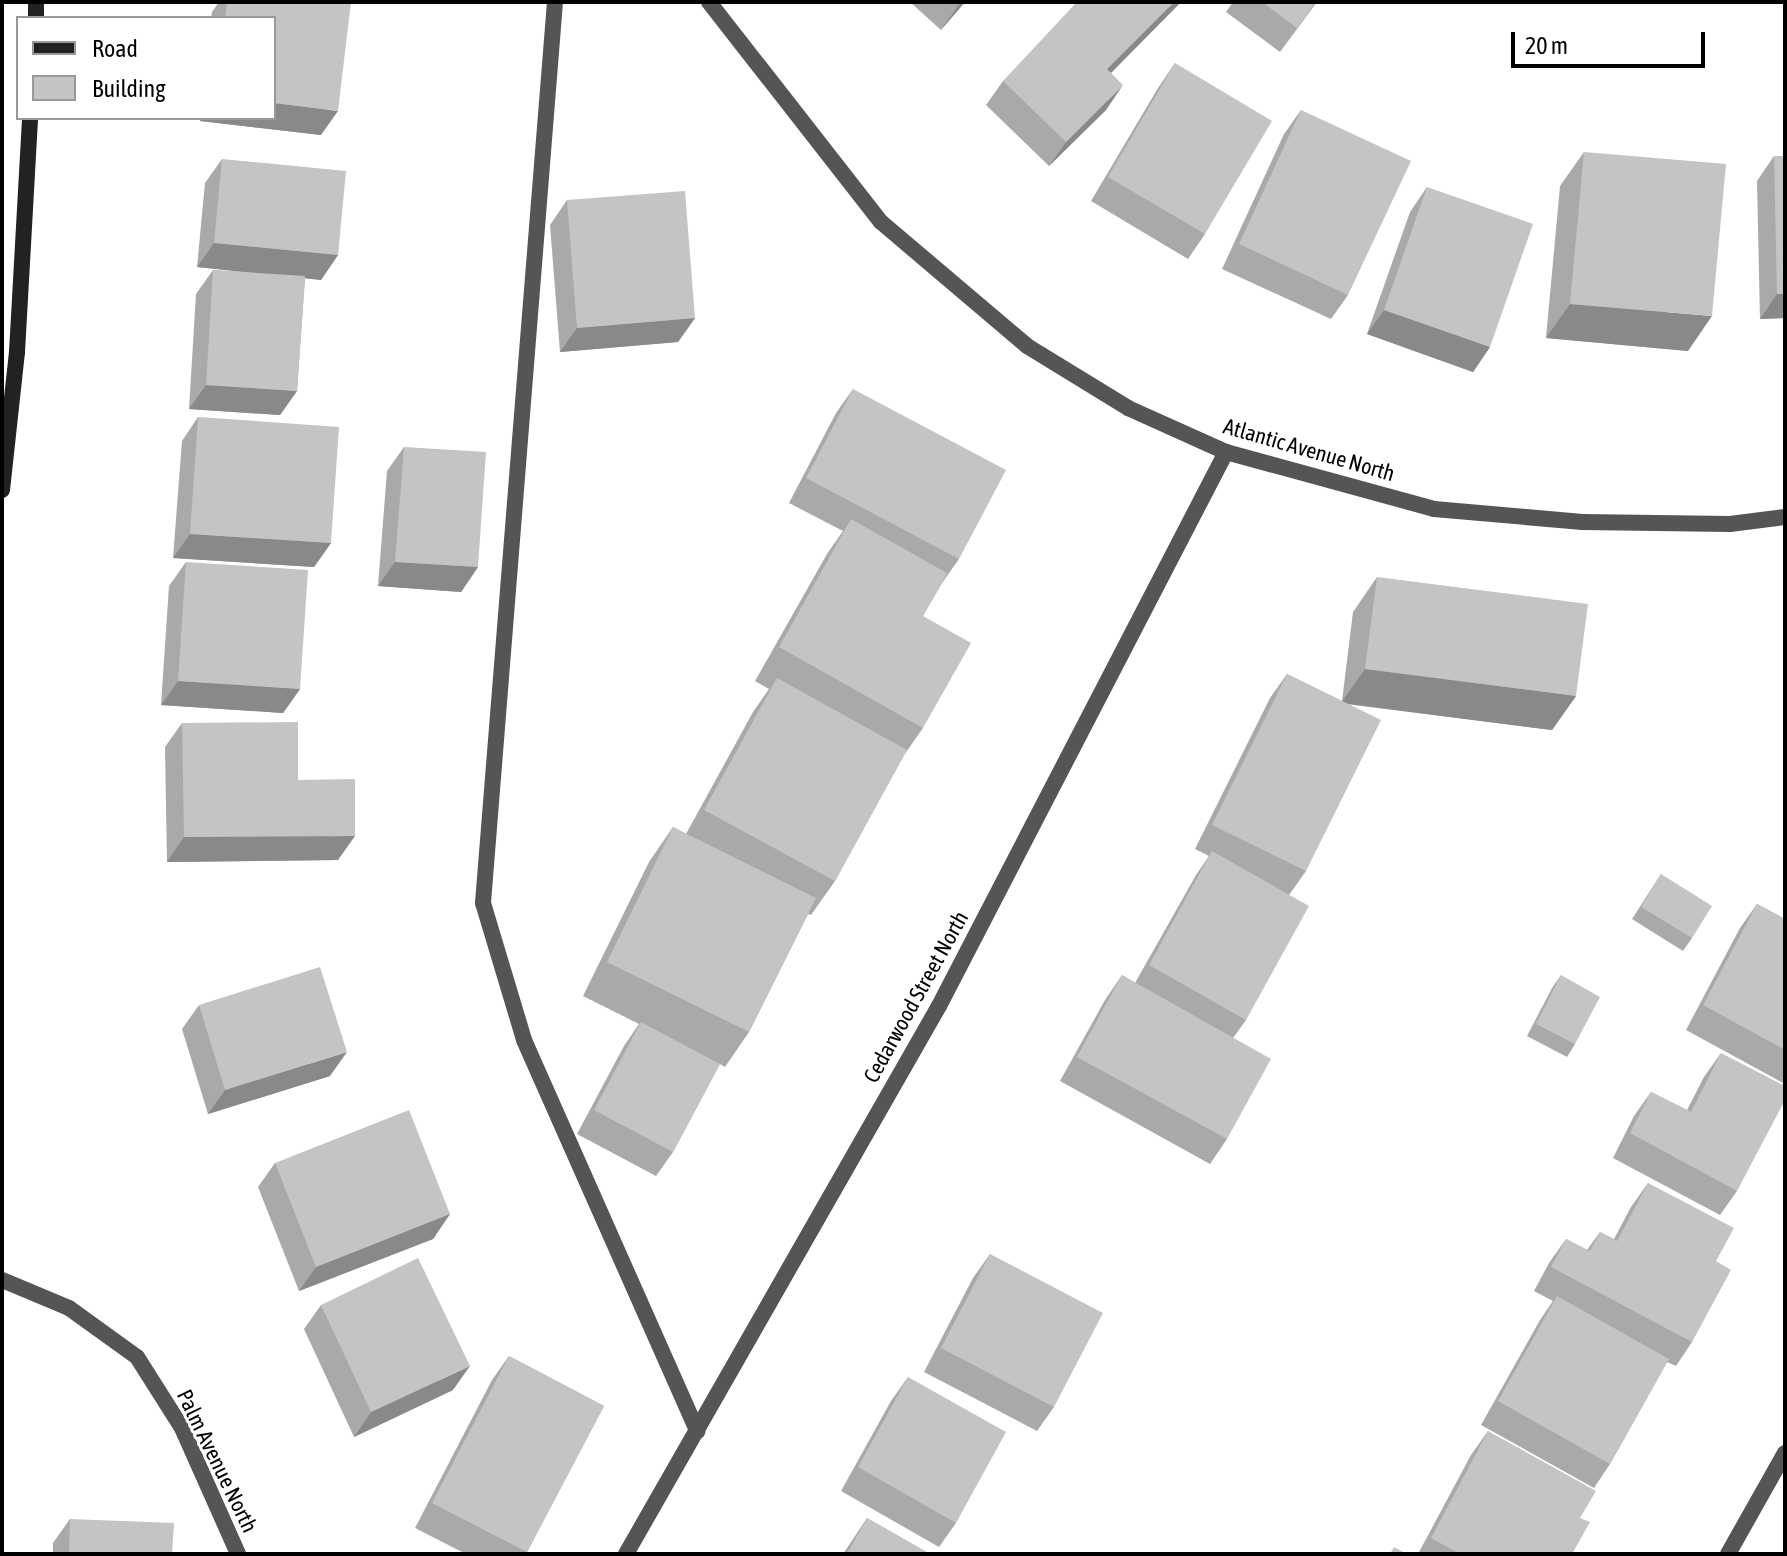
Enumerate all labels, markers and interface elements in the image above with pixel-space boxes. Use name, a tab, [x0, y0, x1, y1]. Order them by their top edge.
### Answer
legend	[16, 16, 276, 120]
scale bar	[1515, 16, 1709, 66]
text: 20 m	[1525, 32, 1568, 59]
text: Road	[92, 35, 138, 62]
text: Building	[92, 75, 165, 102]
street label: Atlantic Avenue North	[1220, 413, 1398, 487]
street label: Cedarwood Street North	[858, 907, 974, 1087]
street label: Palm Avenue North	[171, 1385, 263, 1537]

